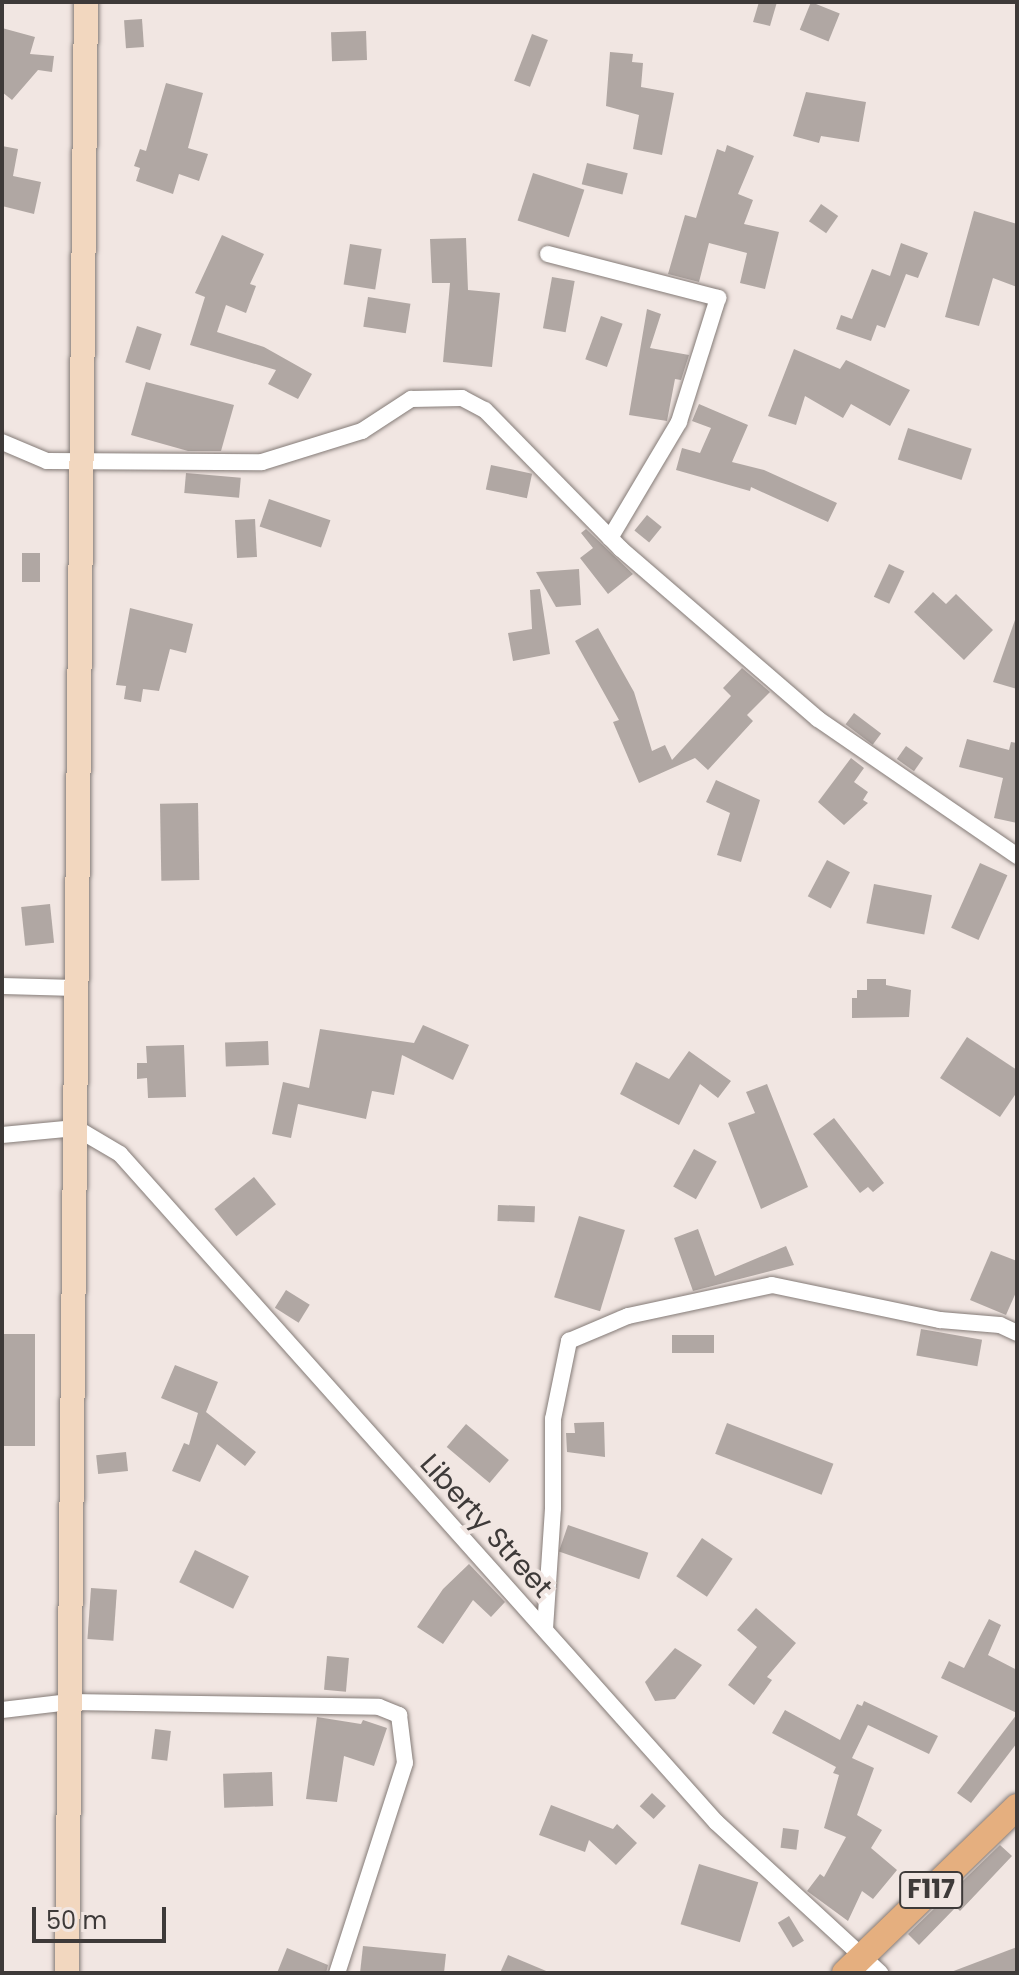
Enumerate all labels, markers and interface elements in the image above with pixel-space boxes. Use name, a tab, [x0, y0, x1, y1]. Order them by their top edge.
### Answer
street label: Liberty Street	[413, 1447, 559, 1605]
road number: F117	[899, 1868, 963, 1912]
scale bar	[36, 1891, 170, 1941]
text: 50 m	[46, 1904, 107, 1937]

